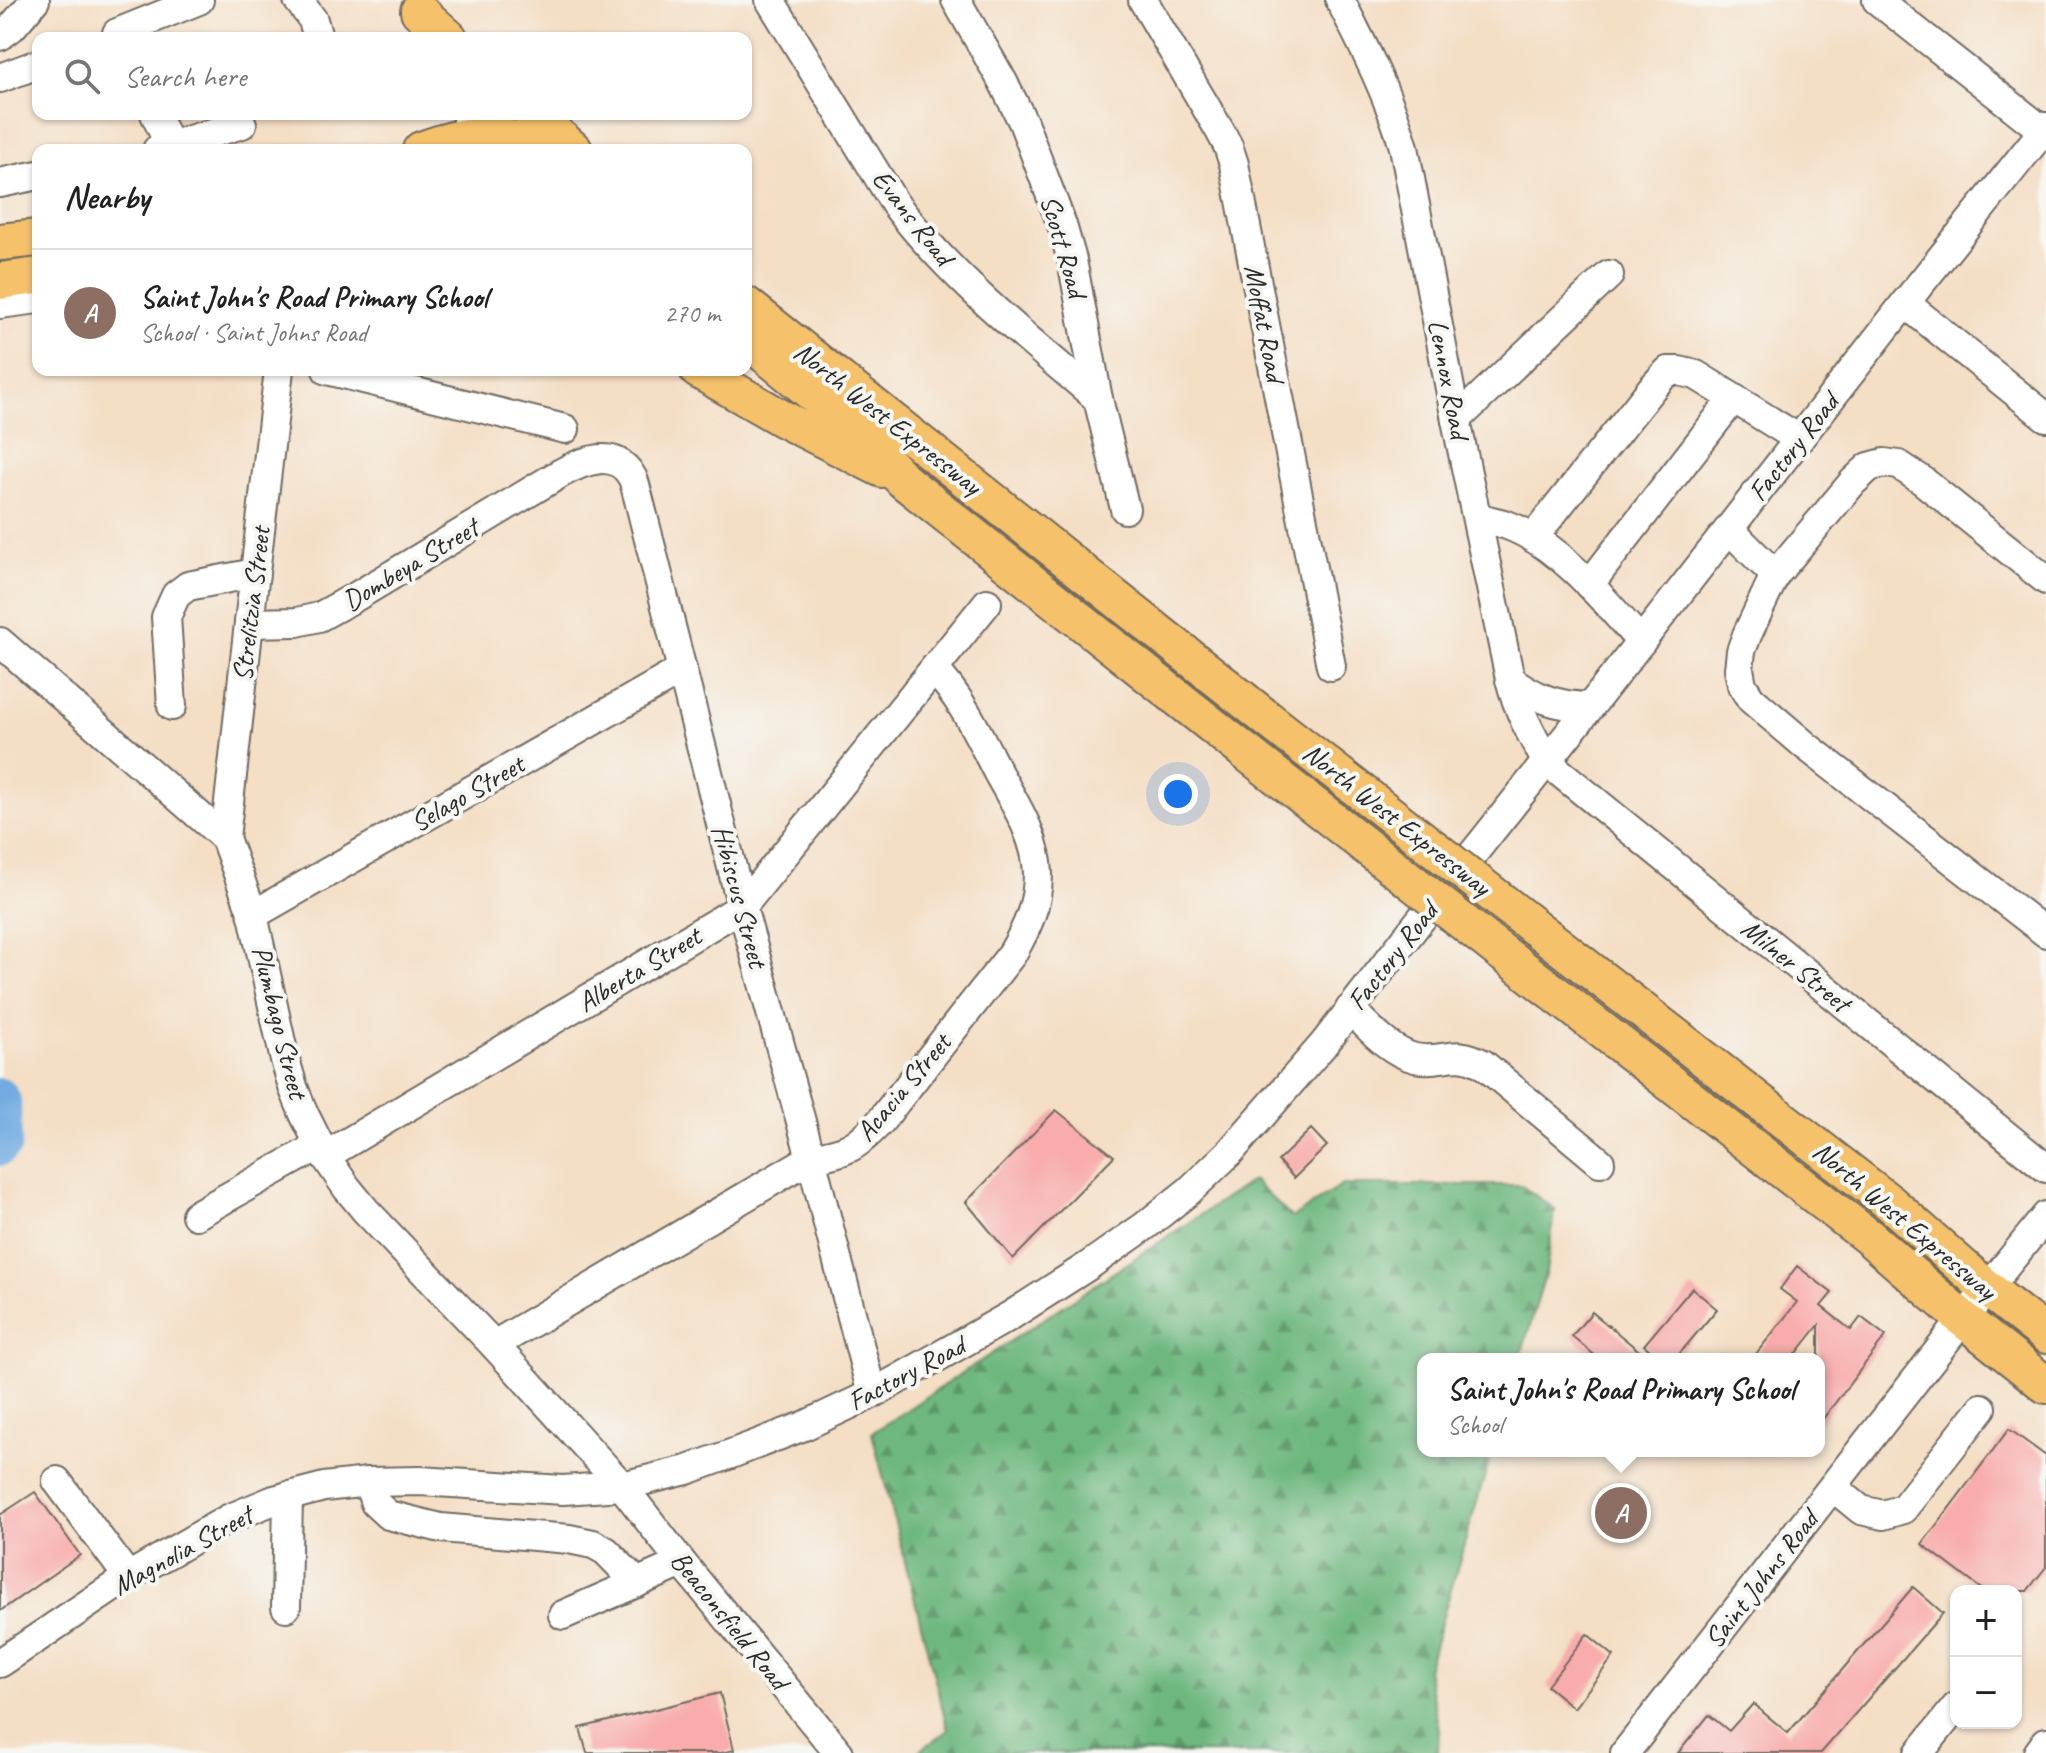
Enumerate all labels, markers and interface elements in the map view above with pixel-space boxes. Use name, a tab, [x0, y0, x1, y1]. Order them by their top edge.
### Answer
search box	[32, 32, 752, 120]
icon: search	[60, 54, 104, 98]
text: Search here	[124, 57, 246, 95]
street label: Evans Road	[865, 162, 964, 275]
text: Nearby	[64, 175, 150, 218]
street label: Scott Road	[1033, 191, 1096, 305]
street label: Moffat Road	[1237, 262, 1294, 388]
text: Saint John's Road Primary School	[140, 278, 488, 316]
text: A	[83, 297, 97, 330]
text: 270 m	[664, 297, 720, 330]
text: School · Saint Johns Road	[140, 316, 367, 349]
street label: Lennox Road	[1420, 317, 1478, 445]
street label: North West Expressway	[787, 334, 991, 504]
street label: Factory Road	[1740, 383, 1848, 508]
street label: Dombeya Street	[336, 508, 487, 618]
street label: Strelitzia Street	[224, 522, 278, 683]
street label: North West Expressway	[1296, 735, 1500, 905]
street label: Selago Street	[404, 745, 532, 840]
your location	[1158, 774, 1198, 814]
street label: Hibiscus Street	[704, 821, 776, 974]
street label: Factory Road	[1339, 892, 1447, 1017]
street label: Milner Street	[1734, 911, 1860, 1022]
street label: Alberta Street	[571, 917, 709, 1020]
street label: Plumbago Street	[244, 942, 317, 1105]
street label: Acacia Street	[848, 1024, 960, 1148]
street label: North West Expressway	[1806, 1133, 2006, 1309]
street label: Factory Road	[841, 1326, 974, 1418]
popup	[1417, 1353, 1825, 1457]
text: Saint John's Road Primary School	[1447, 1370, 1795, 1408]
text: School	[1447, 1408, 1503, 1441]
pin: A	[1595, 1483, 1647, 1543]
street label: Magnolia Street	[106, 1495, 261, 1603]
street label: Saint Johns Road	[1696, 1500, 1828, 1655]
street label: Beaconsfield Road	[663, 1543, 799, 1700]
map controls	[1950, 1585, 2022, 1729]
button: +	[1950, 1585, 2022, 1657]
button: −	[1950, 1657, 2022, 1729]

